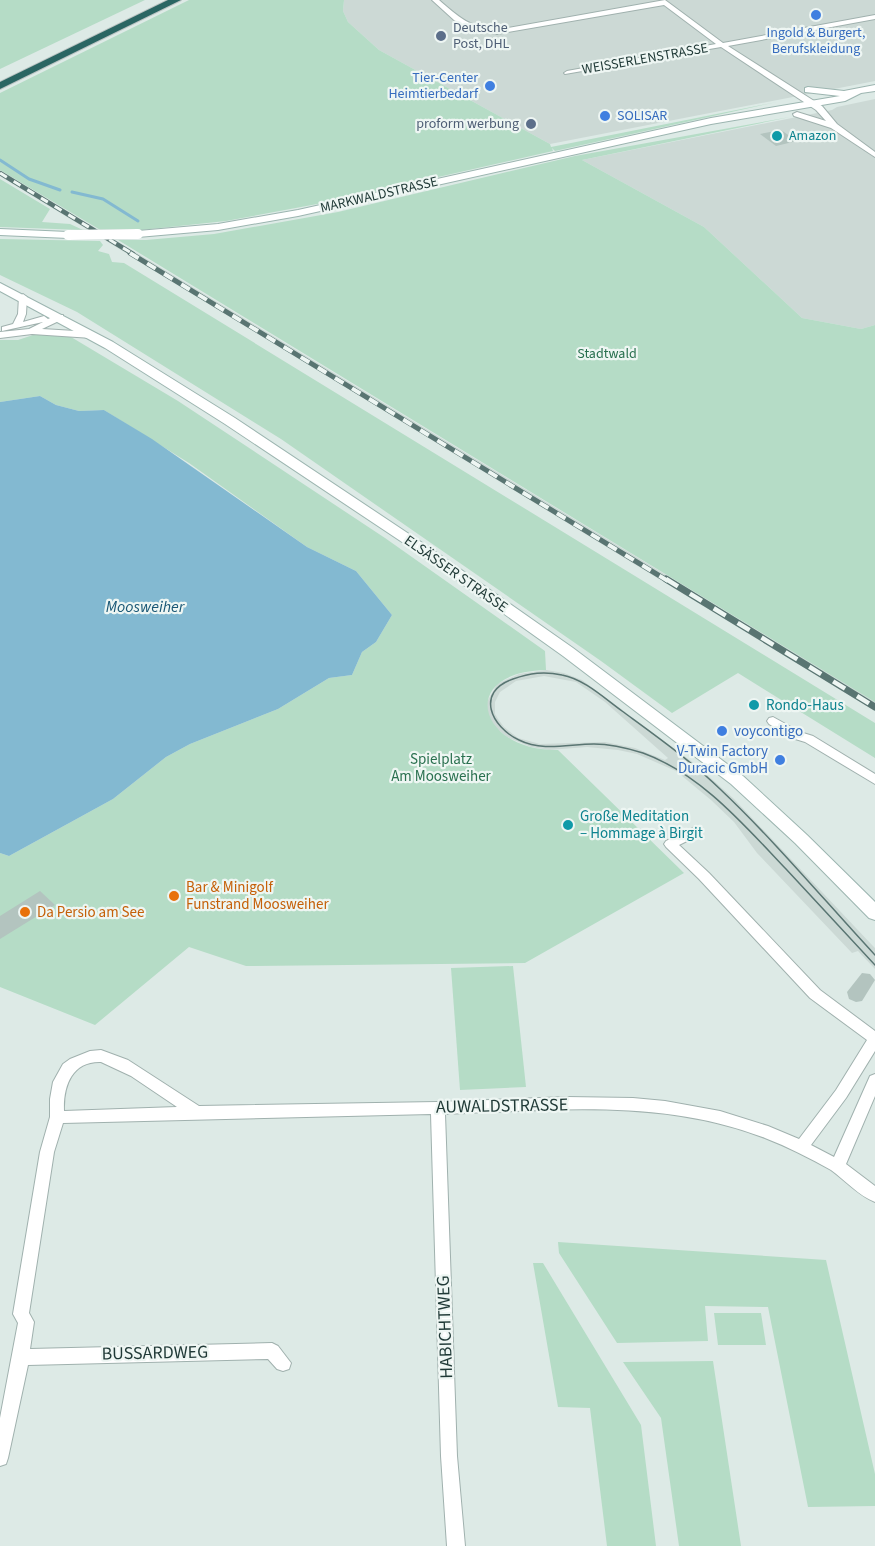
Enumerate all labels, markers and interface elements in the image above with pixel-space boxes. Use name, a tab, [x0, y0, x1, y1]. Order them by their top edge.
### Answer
marker: Ingold & Burgert, Berufskleidung	[809, 8, 823, 22]
place label: Deutsche Post, DHL	[453, 18, 510, 54]
place label: Ingold & Burgert, Berufskleidung	[767, 23, 865, 59]
marker: Deutsche Post, DHL	[434, 29, 448, 43]
street label: WEISSERLENSTRASSE	[580, 38, 710, 80]
place label: Tier-Center Heimtierbedarf	[388, 68, 479, 104]
marker: Tier-Center Heimtierbedarf	[483, 79, 497, 93]
place label: SOLISAR	[617, 106, 667, 126]
marker: SOLISAR	[598, 109, 612, 123]
place label: proform werbung	[416, 114, 519, 134]
marker: proform werbung	[524, 117, 538, 131]
place label: Amazon	[789, 126, 836, 146]
marker: Amazon	[770, 129, 784, 143]
street label: MARKWALDSTRASSE	[318, 172, 440, 218]
park label: Stadtwald	[577, 344, 637, 364]
street label: ELSÄSSER STRASSE	[400, 530, 512, 618]
water label: Moosweiher	[106, 596, 186, 618]
place label: Rondo-Haus	[766, 695, 844, 716]
marker: Rondo-Haus	[747, 698, 761, 712]
place label: voycontigo	[734, 721, 803, 742]
marker: voycontigo	[715, 724, 729, 738]
place label: V-Twin Factory Duracic GmbH	[677, 741, 768, 779]
park label: Spielplatz Am Moosweiher	[391, 749, 492, 787]
marker: V-Twin Factory Duracic GmbH	[773, 753, 787, 767]
place label: Große Meditation – Hommage à Birgit	[580, 806, 703, 844]
marker: Große Meditation – Hommage à Birgit	[561, 818, 575, 832]
place label: Bar & Minigolf Funstrand Moosweiher	[186, 877, 329, 915]
marker: Bar & Minigolf Funstrand Moosweiher	[167, 889, 181, 903]
place label: Da Persio am See	[37, 902, 145, 923]
marker: Da Persio am See	[18, 905, 32, 919]
street label: AUWALDSTRASSE	[436, 1092, 568, 1120]
street label: HABICHTWEG	[431, 1275, 459, 1379]
street label: BUSSARDWEG	[101, 1340, 209, 1366]

